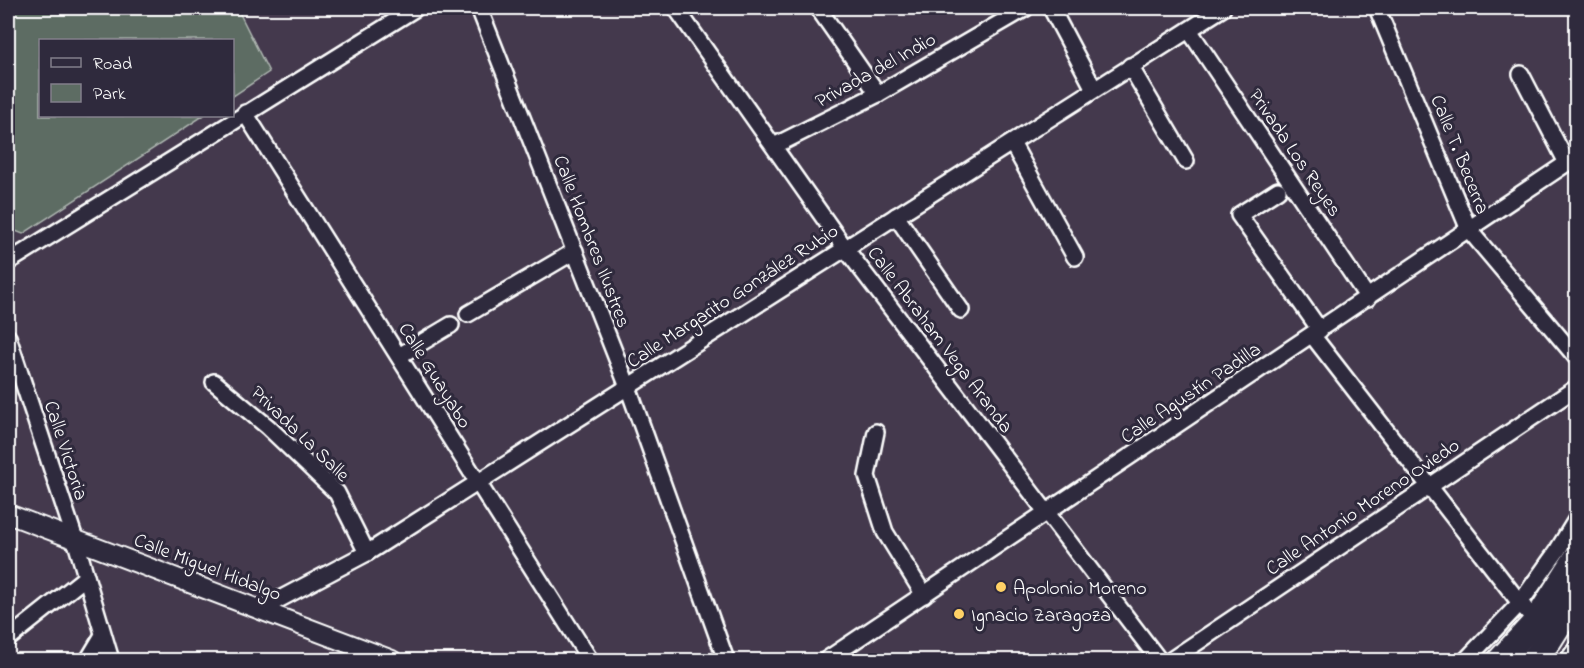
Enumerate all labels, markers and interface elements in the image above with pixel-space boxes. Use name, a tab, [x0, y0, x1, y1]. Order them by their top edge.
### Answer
street label: Privada del Indio	[811, 26, 942, 116]
legend	[39, 39, 234, 117]
text: Road	[93, 52, 132, 78]
text: Park	[93, 82, 126, 108]
street label: Privada Los Reyes	[1240, 84, 1348, 223]
street label: Calle T. Becerra	[1422, 91, 1496, 219]
street label: Calle Hombres Ilustres	[544, 151, 637, 332]
street label: Calle Margarito González Rubio	[622, 218, 846, 377]
street label: Calle Abraham Vega Aranda	[858, 241, 1019, 441]
street label: Calle Guayabo	[390, 318, 478, 435]
street label: Calle Agustín Padilla	[1115, 336, 1268, 453]
street label: Privada La Salle	[243, 380, 355, 490]
street label: Calle Victoria	[35, 397, 94, 504]
street label: Calle Antonio Moreno Oviedo	[1261, 432, 1466, 584]
street label: Calle Miguel Hidalgo	[129, 527, 285, 611]
place label: Apolonio Moreno	[1013, 575, 1147, 604]
marker: Apolonio Moreno	[994, 580, 1008, 594]
place label: Ignacio Zaragoza	[971, 602, 1111, 632]
marker: Ignacio Zaragoza	[952, 607, 966, 621]

